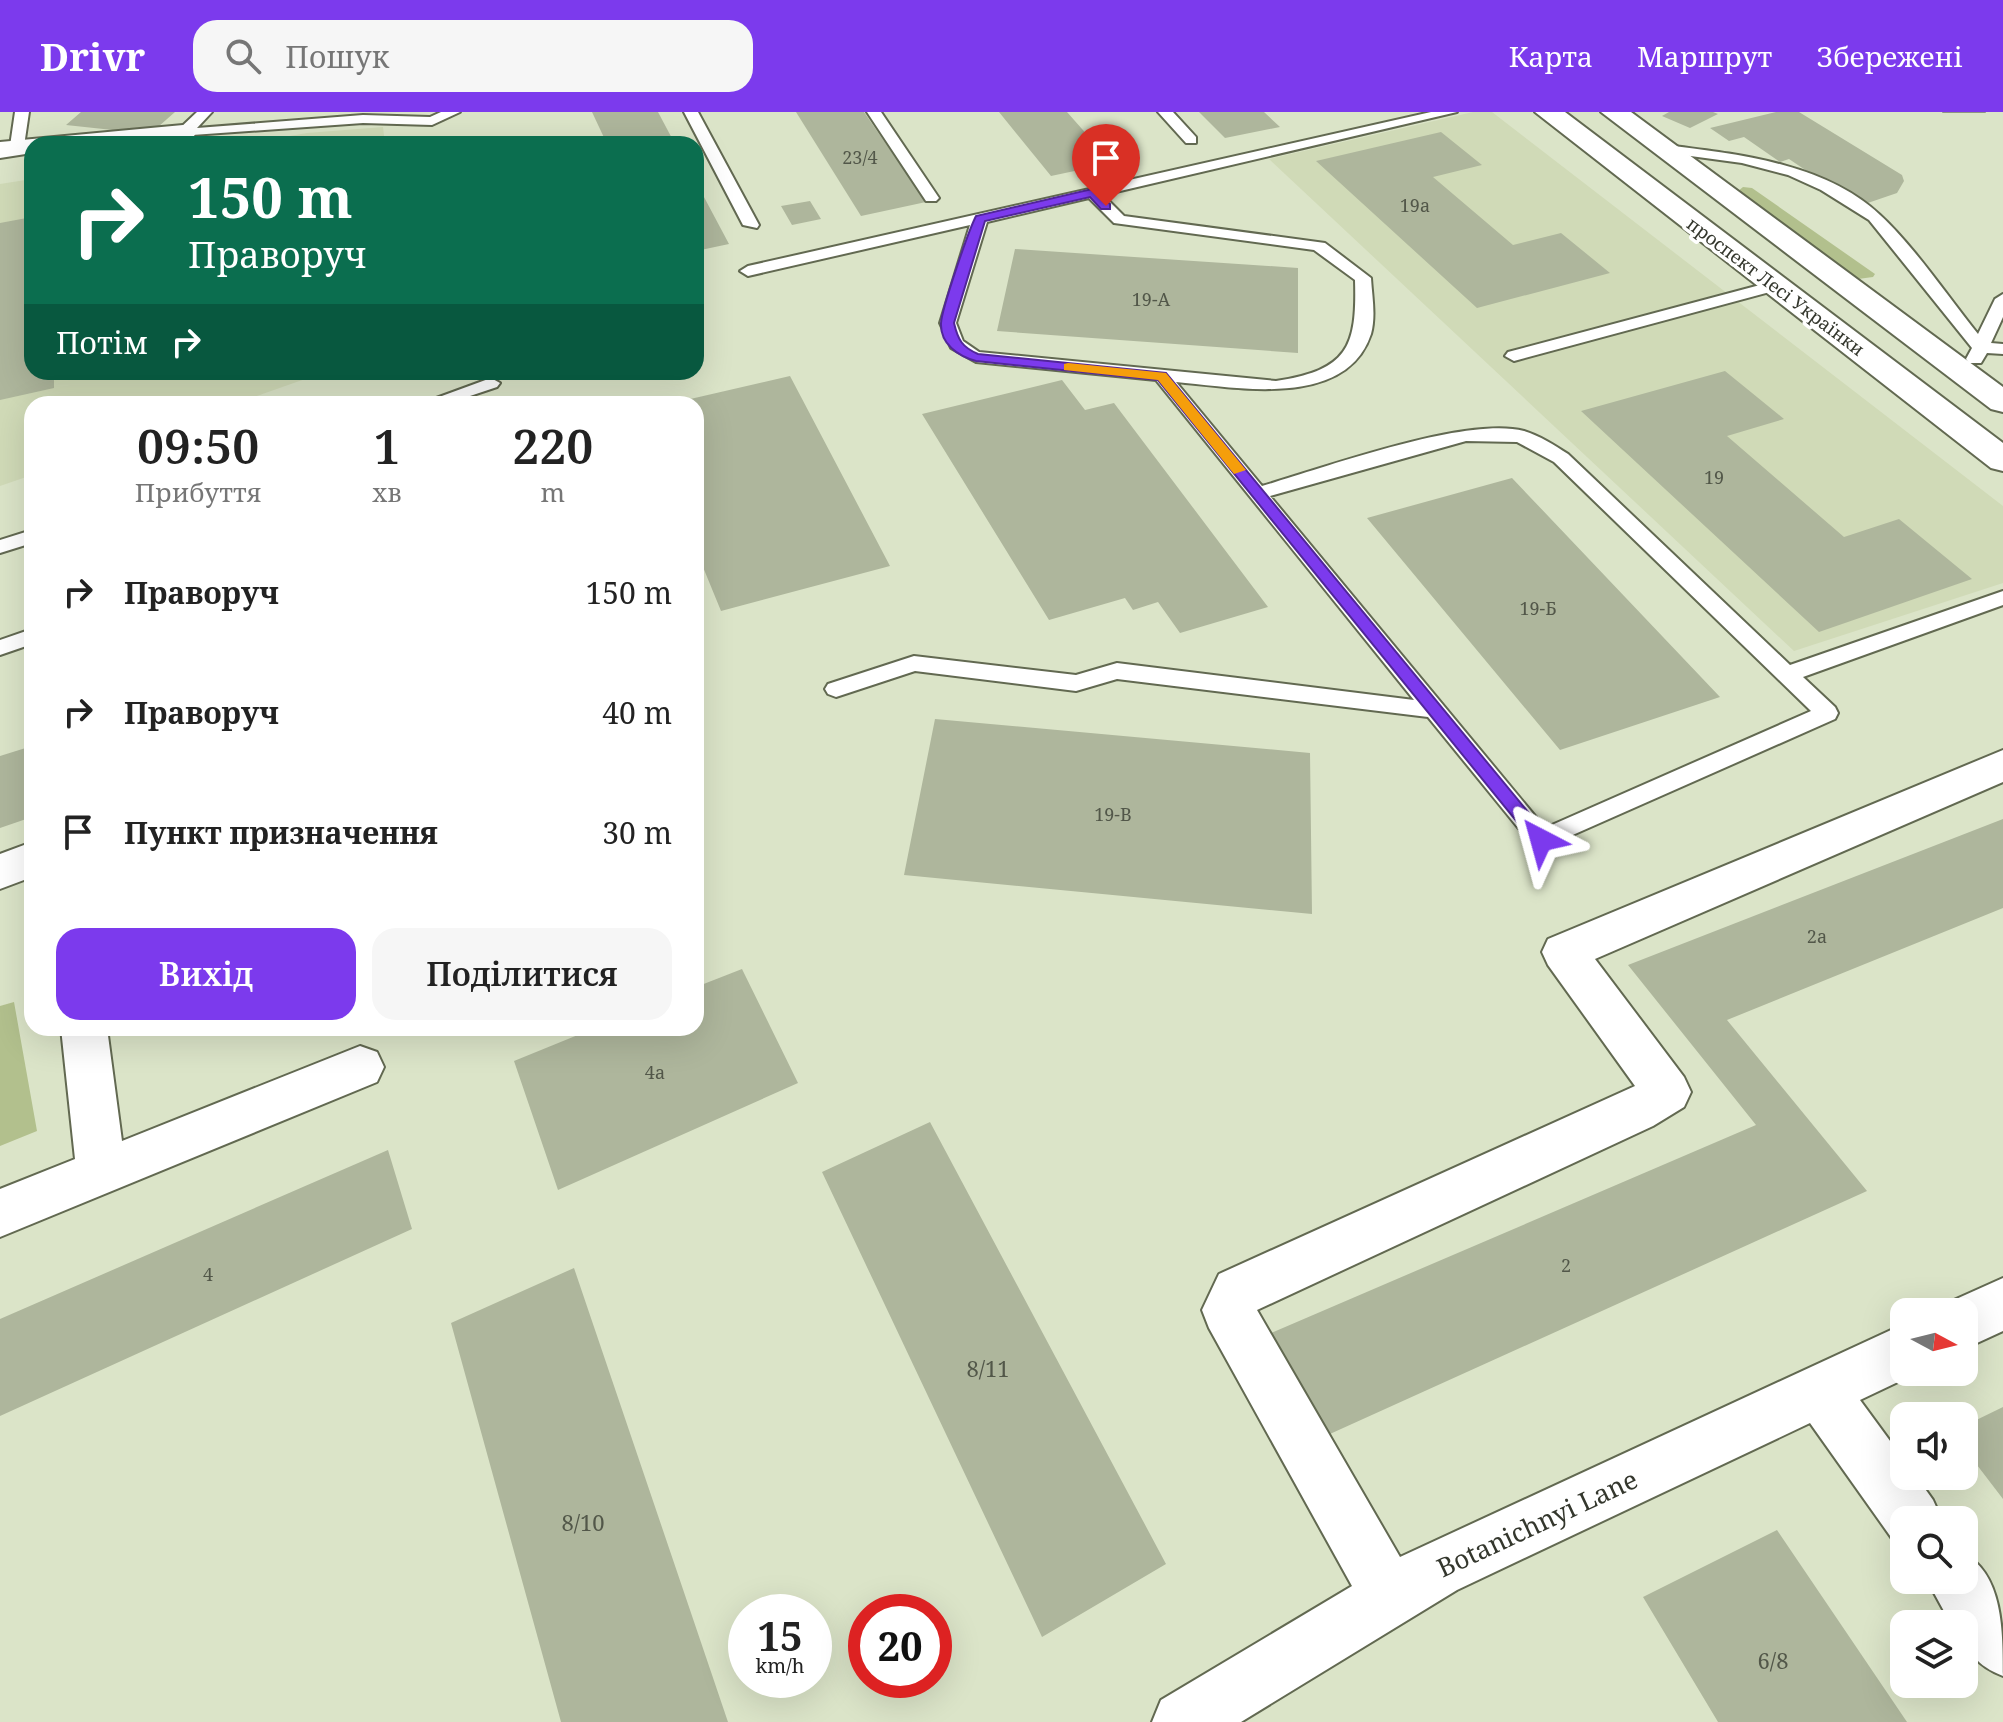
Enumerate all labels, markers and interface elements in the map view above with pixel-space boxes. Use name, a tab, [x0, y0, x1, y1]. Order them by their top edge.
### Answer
search box	[193, 20, 753, 92]
text: Drivr	[40, 30, 145, 82]
icon: search	[221, 34, 265, 78]
text: Пошук	[285, 36, 389, 77]
text: Карта	[1509, 37, 1593, 75]
text: Маршрут	[1637, 37, 1772, 75]
text: Збережені	[1816, 37, 1963, 75]
pin	[1072, 124, 1140, 206]
icon: arrive	[1084, 136, 1128, 180]
house number: 23/4	[842, 145, 878, 169]
text: 150 m	[188, 158, 353, 234]
icon: right	[56, 168, 160, 272]
house number: 19а	[1400, 193, 1430, 217]
street label: проспект Лесі Українки	[1682, 211, 1870, 361]
text: Праворуч	[188, 230, 367, 279]
house number: 19-А	[1132, 287, 1171, 311]
icon: right	[164, 320, 208, 364]
text: Потім	[56, 322, 148, 363]
text: 09:50	[137, 413, 259, 478]
text: 1	[373, 413, 400, 478]
text: 220	[512, 413, 593, 478]
house number: 19	[1704, 465, 1724, 489]
text: Прибуття	[135, 474, 262, 510]
text: хв	[372, 474, 402, 510]
text: m	[540, 474, 565, 510]
icon: right	[56, 570, 100, 614]
text: Праворуч	[124, 572, 279, 613]
text: 150 m	[586, 572, 672, 613]
house number: 19-Б	[1519, 596, 1557, 620]
icon: right	[56, 690, 100, 734]
text: Праворуч	[124, 692, 279, 733]
text: 40 m	[602, 692, 672, 733]
position arrow	[1499, 798, 1583, 882]
house number: 19-В	[1094, 802, 1132, 826]
icon: arrive	[56, 810, 100, 854]
text: Пункт призначення	[124, 812, 438, 853]
text: 30 m	[602, 812, 672, 853]
house number: 2а	[1807, 924, 1827, 948]
button: Вихід	[56, 928, 356, 1020]
button: Поділитися	[372, 928, 672, 1020]
house number: 4а	[645, 1060, 665, 1084]
house number: 2	[1561, 1253, 1571, 1277]
house number: 4	[203, 1262, 213, 1286]
north arrow	[1890, 1298, 1978, 1386]
map controls	[1890, 1298, 1978, 1698]
house number: 8/11	[966, 1353, 1010, 1383]
button: sound	[1890, 1402, 1978, 1490]
street label: Botanichnyi Lane	[1431, 1461, 1643, 1585]
button: search	[1890, 1506, 1978, 1594]
house number: 8/10	[561, 1507, 605, 1537]
speed limit sign: 20	[848, 1594, 952, 1698]
text: 15	[757, 1608, 803, 1663]
button: layers	[1890, 1610, 1978, 1698]
house number: 6/8	[1758, 1645, 1788, 1675]
text: km/h	[755, 1652, 805, 1679]

